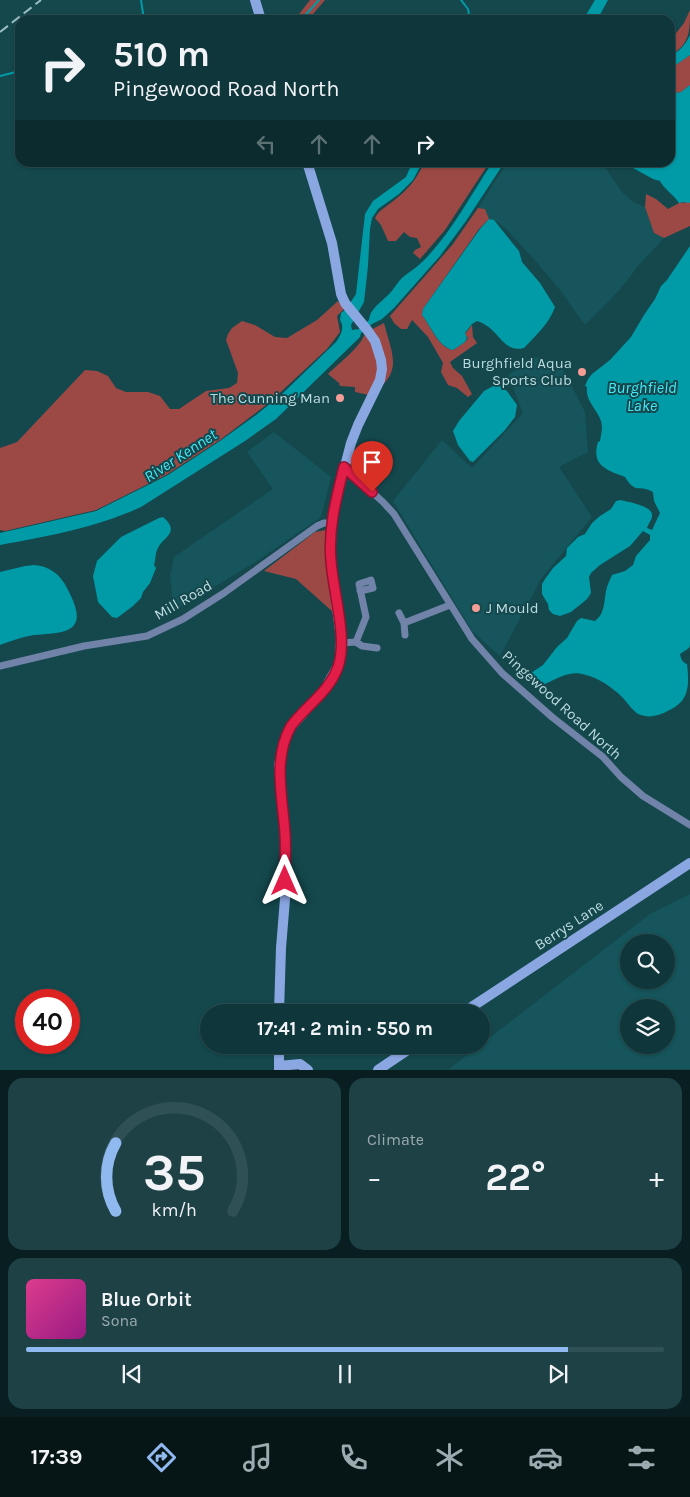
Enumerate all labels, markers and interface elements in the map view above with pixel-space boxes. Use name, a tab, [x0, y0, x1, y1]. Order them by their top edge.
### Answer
text: 510 m	[113, 34, 210, 75]
icon: right	[30, 35, 95, 100]
text: Pingewood Road North	[113, 76, 339, 102]
icon: left	[252, 130, 280, 158]
icon: ahead	[305, 130, 333, 158]
icon: ahead	[358, 130, 386, 158]
icon: right	[411, 130, 439, 158]
place label: Burghfield Aqua Sports Club	[462, 354, 572, 389]
marker: Burghfield Aqua Sports Club	[576, 366, 588, 378]
water label: Burghfield Lake	[608, 378, 677, 415]
place label: The Cunning Man	[210, 389, 330, 407]
marker: The Cunning Man	[334, 392, 346, 404]
water label: River Kennet	[140, 425, 221, 486]
pin	[351, 441, 393, 492]
icon: arrive	[358, 448, 386, 476]
street label: Mill Road	[151, 576, 215, 624]
place label: J Mould	[486, 599, 539, 617]
marker: J Mould	[470, 602, 482, 614]
street label: Pingewood Road North	[499, 647, 625, 763]
position arrow	[258, 854, 310, 906]
street label: Berrys Lane	[531, 896, 607, 954]
map controls	[620, 934, 675, 1054]
button: search	[620, 934, 675, 989]
speed limit sign: 40	[15, 989, 80, 1054]
button: layers	[620, 999, 675, 1054]
text: 17:41 · 2 min · 550 m	[257, 1018, 433, 1040]
text: Climate	[367, 1130, 424, 1149]
text: 35	[143, 1142, 206, 1203]
text: 22°	[485, 1155, 546, 1200]
text: −	[367, 1161, 382, 1194]
text: +	[649, 1161, 664, 1194]
text: km/h	[152, 1200, 197, 1221]
text: Blue Orbit	[101, 1289, 192, 1311]
text: Sona	[101, 1311, 138, 1330]
icon: previous	[118, 1360, 146, 1388]
icon: pause	[331, 1360, 359, 1388]
icon: next	[544, 1360, 572, 1388]
icon: directions	[144, 1440, 179, 1475]
icon: music	[240, 1440, 275, 1475]
icon: phone	[336, 1440, 371, 1475]
icon: climate	[432, 1440, 467, 1475]
icon: car	[528, 1440, 563, 1475]
icon: filters	[624, 1440, 659, 1475]
text: 17:39	[31, 1444, 82, 1470]

